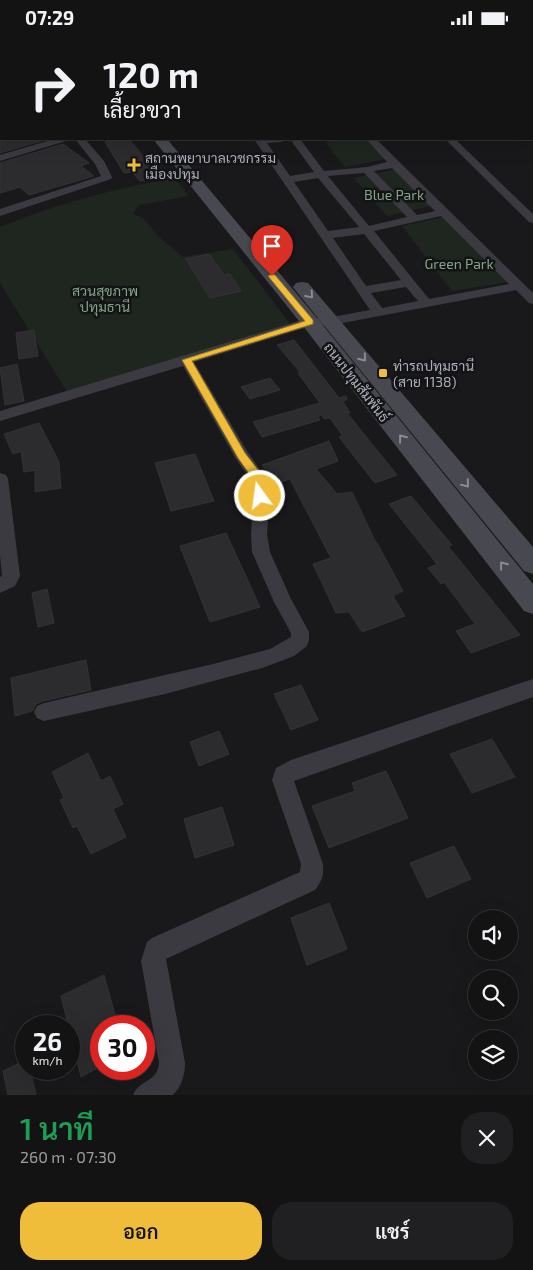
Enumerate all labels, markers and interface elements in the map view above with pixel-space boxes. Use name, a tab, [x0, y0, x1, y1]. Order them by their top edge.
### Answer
text: 07:29	[25, 6, 74, 29]
text: 120 m	[103, 53, 199, 95]
icon: right	[20, 55, 85, 120]
text: เลี้ยวขวา	[103, 96, 181, 122]
place label: สถานพยาบาลเวชกรรม เมืองปทุม	[145, 149, 276, 184]
marker: สถานพยาบาลเวชกรรม เมืองปทุม	[127, 158, 141, 172]
park label: Blue Park	[364, 186, 424, 203]
pin	[251, 225, 293, 276]
icon: arrive	[258, 232, 286, 260]
park label: Green Park	[424, 255, 494, 272]
park label: สวนสุขภาพ ปทุมธานี	[72, 282, 138, 317]
one-way arrow	[304, 290, 313, 299]
street label: ถนนปทุมสัมพันธ์	[319, 339, 394, 427]
one-way arrow	[357, 353, 366, 362]
place label: ท่ารถปทุมธานี (สาย 1138)	[393, 357, 474, 390]
marker: ท่ารถปทุมธานี (สาย 1138)	[377, 367, 389, 379]
one-way arrow	[399, 435, 407, 444]
position arrow	[233, 469, 285, 521]
one-way arrow	[461, 478, 469, 487]
one-way arrow	[500, 562, 508, 571]
map controls	[468, 910, 518, 1080]
button: sound	[468, 910, 518, 960]
button: search	[468, 970, 518, 1020]
speed limit sign: 30	[90, 1015, 155, 1080]
text: 26	[33, 1026, 62, 1056]
button: layers	[468, 1030, 518, 1080]
text: km/h	[33, 1053, 62, 1067]
text: 1 นาที	[20, 1110, 94, 1146]
button: close	[461, 1112, 513, 1164]
text: 260 m · 07:30	[20, 1147, 116, 1166]
button: ออก	[20, 1202, 262, 1260]
button: แชร์	[272, 1202, 513, 1260]

